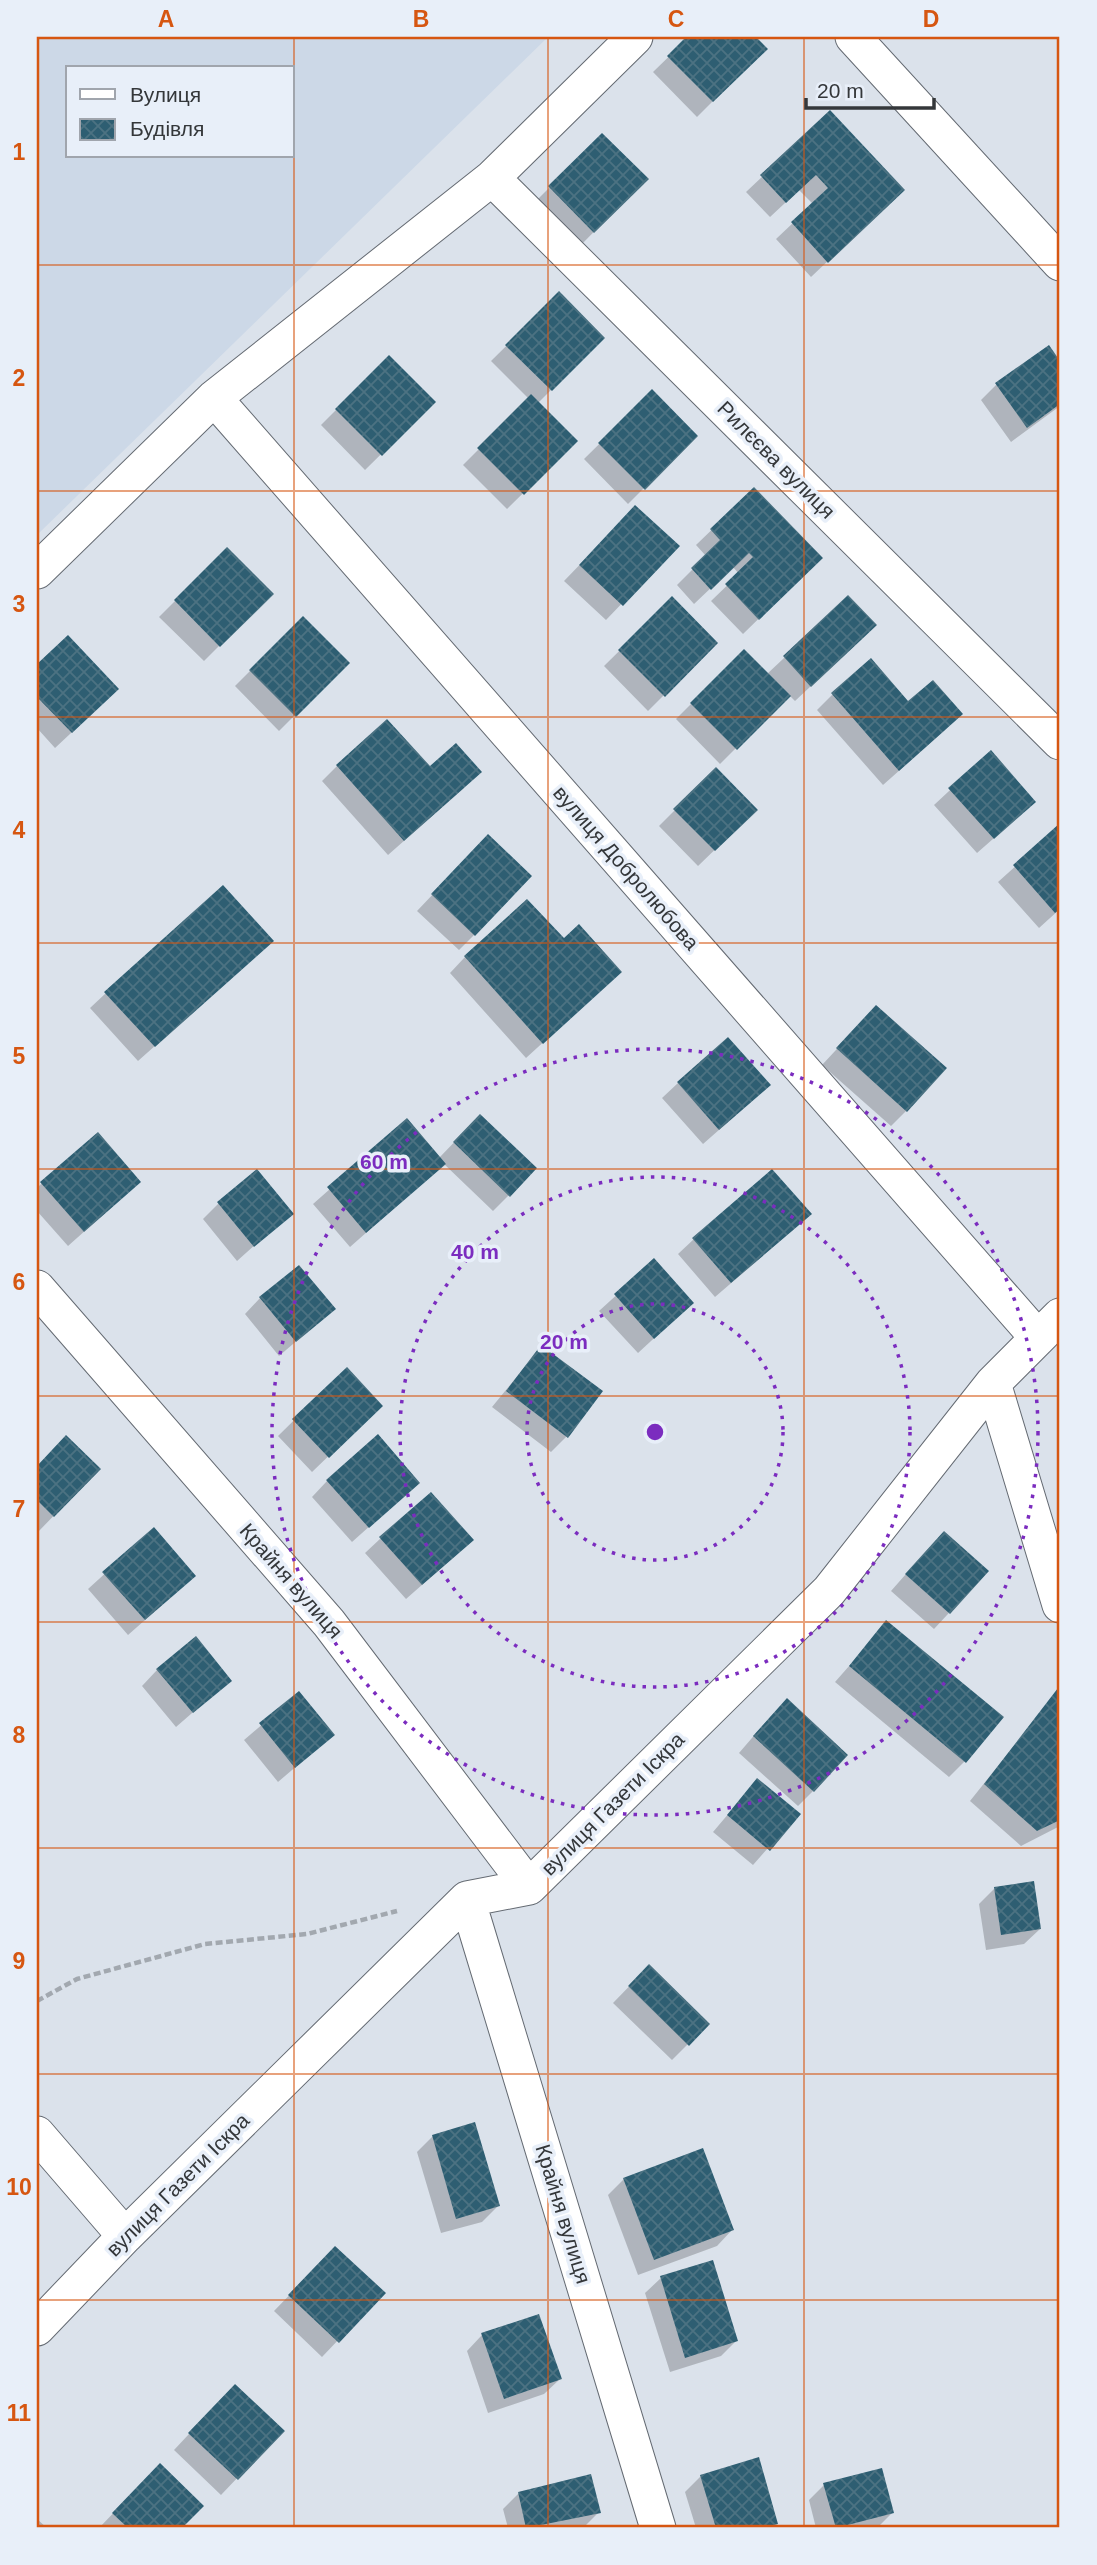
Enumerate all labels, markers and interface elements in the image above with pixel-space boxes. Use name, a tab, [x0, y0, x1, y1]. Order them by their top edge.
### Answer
text: A	[158, 6, 174, 32]
text: B	[413, 6, 429, 32]
text: C	[668, 6, 684, 32]
text: D	[923, 6, 939, 32]
legend	[66, 66, 294, 158]
scale bar	[806, 66, 934, 110]
text: 20 m	[817, 79, 864, 102]
text: Вулиця	[130, 83, 201, 106]
text: Будівля	[130, 117, 204, 140]
text: 1	[13, 139, 26, 165]
text: 2	[13, 365, 25, 391]
street label: Рилєєва вулиця	[713, 396, 840, 523]
text: 3	[13, 591, 25, 617]
street label: вулиця Добролюбова	[549, 781, 704, 954]
text: 4	[13, 817, 26, 843]
text: 5	[13, 1043, 26, 1069]
text: 60 m	[360, 1150, 408, 1173]
text: 40 m	[451, 1240, 499, 1263]
text: 6	[13, 1269, 25, 1295]
text: 20 m	[540, 1330, 588, 1353]
centre of rings	[643, 1420, 667, 1444]
text: 7	[13, 1496, 25, 1522]
street label: Крайня вулиця	[235, 1519, 347, 1643]
text: 8	[13, 1722, 26, 1748]
street label: вулиця Газети Іскра	[537, 1727, 689, 1880]
text: 9	[13, 1948, 25, 1974]
street label: вулиця Газети Іскра	[102, 2108, 254, 2261]
street label: Крайня вулиця	[531, 2142, 596, 2286]
text: 10	[6, 2174, 32, 2200]
text: 11	[7, 2400, 31, 2426]

